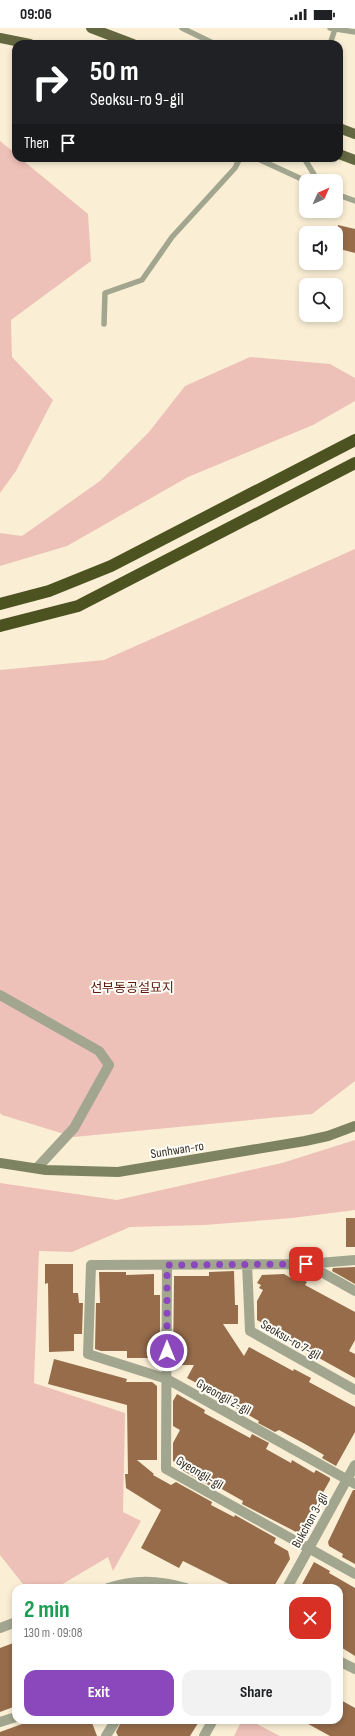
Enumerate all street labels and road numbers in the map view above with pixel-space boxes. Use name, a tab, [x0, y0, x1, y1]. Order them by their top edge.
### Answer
street label: Sunhwan-ro	[149, 1138, 205, 1162]
street label: Seoksu-ro 7-gil	[258, 1316, 323, 1363]
street label: Gyeongil 2-gil	[193, 1375, 254, 1418]
street label: Gyeongil-gil	[173, 1452, 226, 1493]
street label: Bukchon 3-gil	[288, 1490, 331, 1551]

